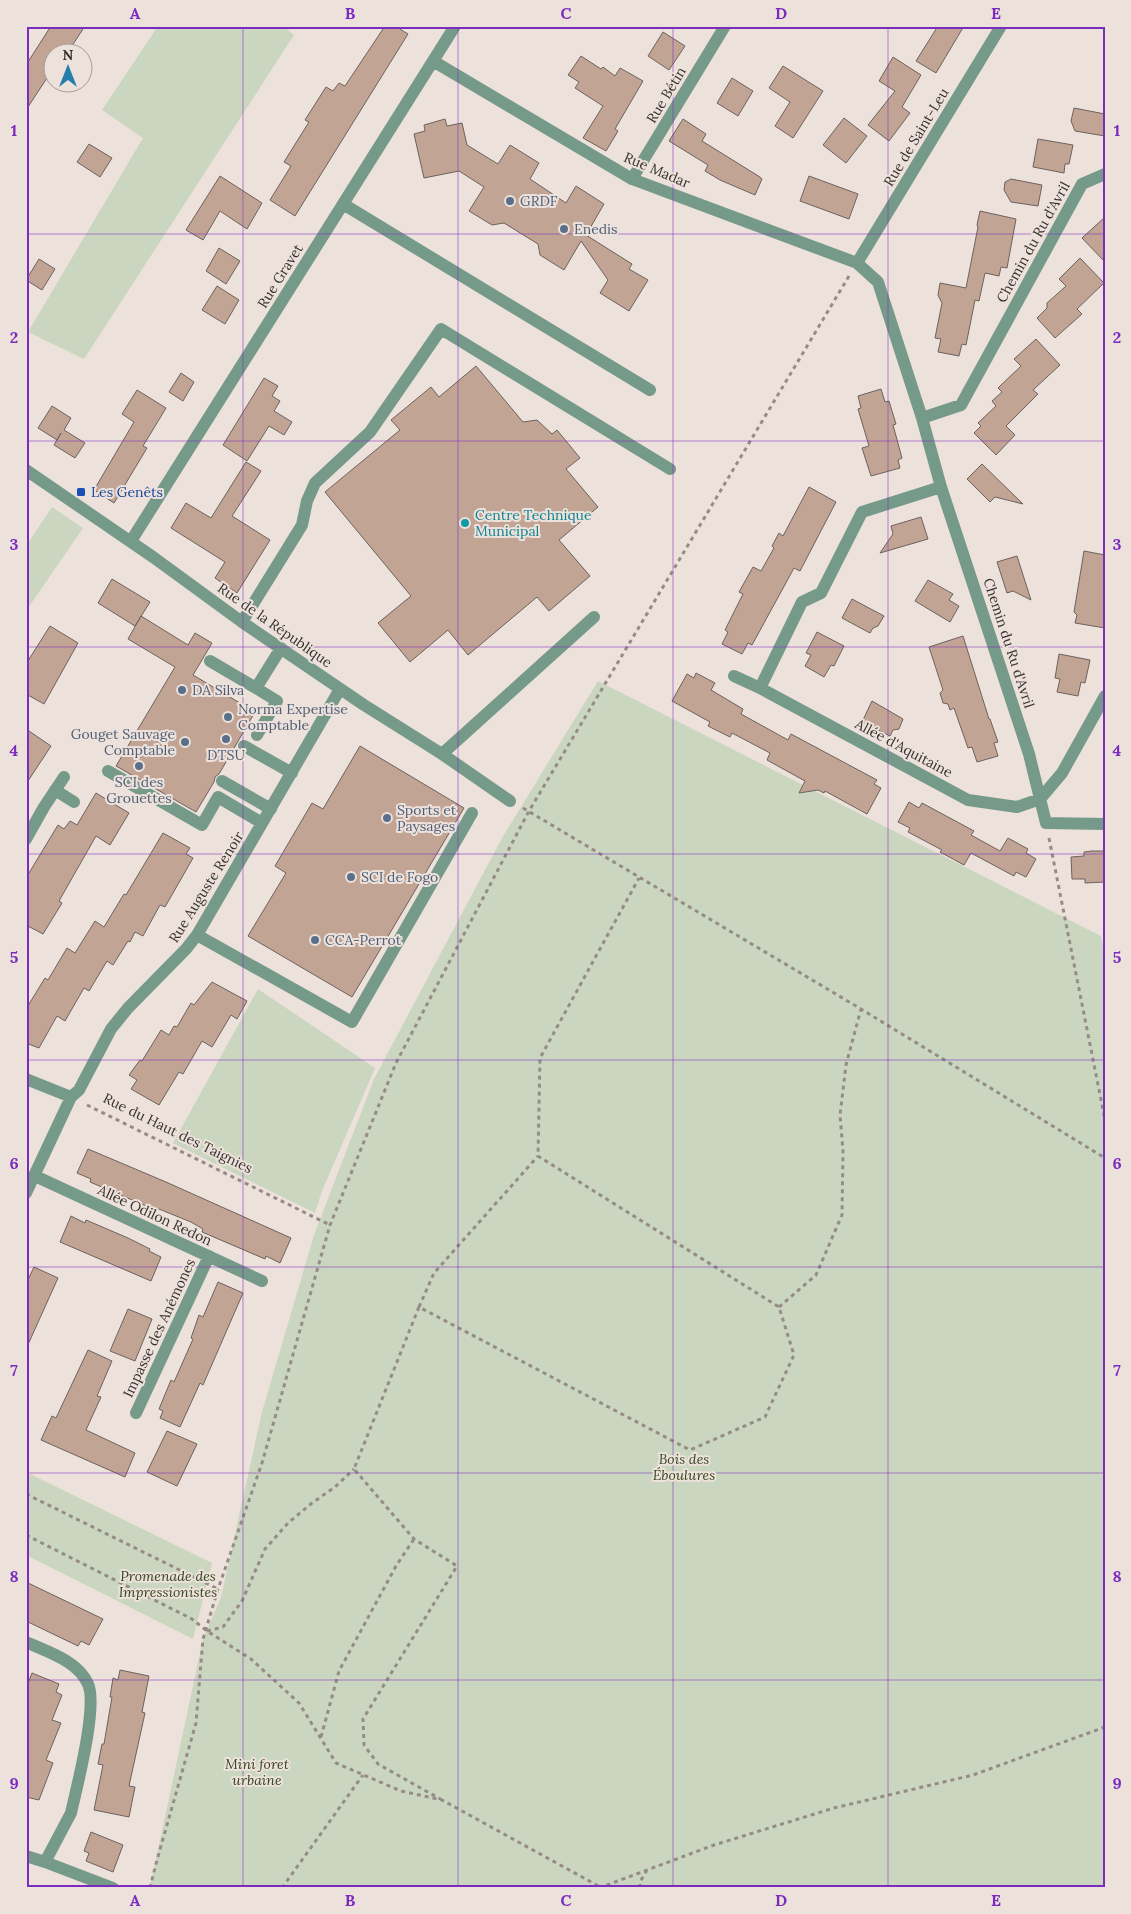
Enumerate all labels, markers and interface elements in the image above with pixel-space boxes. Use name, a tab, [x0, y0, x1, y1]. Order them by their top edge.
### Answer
text: A	[130, 3, 141, 23]
text: B	[345, 3, 356, 23]
text: C	[560, 3, 572, 23]
text: D	[775, 3, 787, 23]
text: E	[991, 3, 1001, 23]
north arrow	[42, 42, 92, 92]
text: N	[63, 46, 74, 64]
street label: Rue Bétin	[642, 63, 690, 126]
street label: Rue de Saint-Leu	[880, 85, 952, 189]
text: 1	[11, 120, 17, 140]
text: 1	[1114, 120, 1120, 140]
street label: Rue Madar	[621, 148, 693, 192]
street label: Chemin du Ru d'Avril	[992, 178, 1074, 306]
place label: GRDF	[520, 192, 558, 210]
marker: GRDF	[504, 195, 516, 207]
place label: Enedis	[574, 220, 618, 238]
marker: Enedis	[558, 223, 570, 235]
street label: Rue Gravet	[253, 240, 307, 311]
text: 2	[10, 327, 18, 347]
text: 2	[1113, 327, 1121, 347]
place label: Les Genêts	[91, 483, 163, 501]
marker: Les Genêts	[75, 486, 87, 498]
place label: Centre Technique Municipal	[475, 506, 592, 540]
marker: Centre Technique Municipal	[459, 517, 471, 529]
text: 3	[10, 534, 19, 554]
text: 3	[1113, 534, 1122, 554]
street label: Chemin du Ru d'Avril	[979, 576, 1039, 710]
street label: Rue de la République	[214, 579, 336, 672]
place label: DA Silva	[192, 681, 244, 699]
marker: DA Silva	[176, 684, 188, 696]
place label: Norma Expertise Comptable	[238, 700, 348, 734]
marker: Norma Expertise Comptable	[222, 711, 234, 723]
street label: Allée d'Aquitaine	[851, 714, 956, 781]
place label: Gouget Sauvage Comptable	[71, 725, 175, 759]
marker: DTSU	[220, 733, 232, 745]
marker: Gouget Sauvage Comptable	[179, 736, 191, 748]
text: 4	[10, 740, 19, 760]
text: 4	[1113, 740, 1122, 760]
place label: DTSU	[207, 746, 245, 764]
marker: SCI des Grouettes	[133, 760, 145, 772]
place label: SCI des Grouettes	[106, 773, 172, 807]
place label: Sports et Paysages	[397, 801, 457, 835]
marker: Sports et Paysages	[381, 812, 393, 824]
street label: Rue Auguste Renoir	[165, 828, 247, 946]
place label: SCI de Fogo	[361, 868, 438, 886]
marker: SCI de Fogo	[345, 871, 357, 883]
place label: CCA-Perrot	[325, 931, 402, 949]
marker: CCA-Perrot	[309, 934, 321, 946]
text: 5	[10, 947, 19, 967]
text: 5	[1113, 947, 1122, 967]
street label: Rue du Haut des Taignies	[100, 1089, 256, 1177]
text: 6	[9, 1153, 19, 1173]
text: 6	[1112, 1153, 1122, 1173]
street label: Allée Odilon Redon	[94, 1180, 215, 1250]
street label: Impasse des Anémones	[119, 1256, 199, 1400]
text: 7	[10, 1360, 18, 1380]
text: 7	[1113, 1360, 1121, 1380]
park label: Bois des Éboulures	[653, 1450, 715, 1484]
text: 8	[9, 1566, 19, 1586]
text: 8	[1112, 1566, 1122, 1586]
park label: Promenade des Impressionistes	[119, 1567, 217, 1601]
park label: Mini foret urbaine	[225, 1755, 290, 1789]
text: 9	[9, 1773, 19, 1793]
text: 9	[1112, 1773, 1122, 1793]
text: A	[130, 1890, 141, 1910]
text: B	[345, 1890, 356, 1910]
text: C	[560, 1890, 572, 1910]
text: D	[775, 1890, 787, 1910]
text: E	[991, 1890, 1001, 1910]

